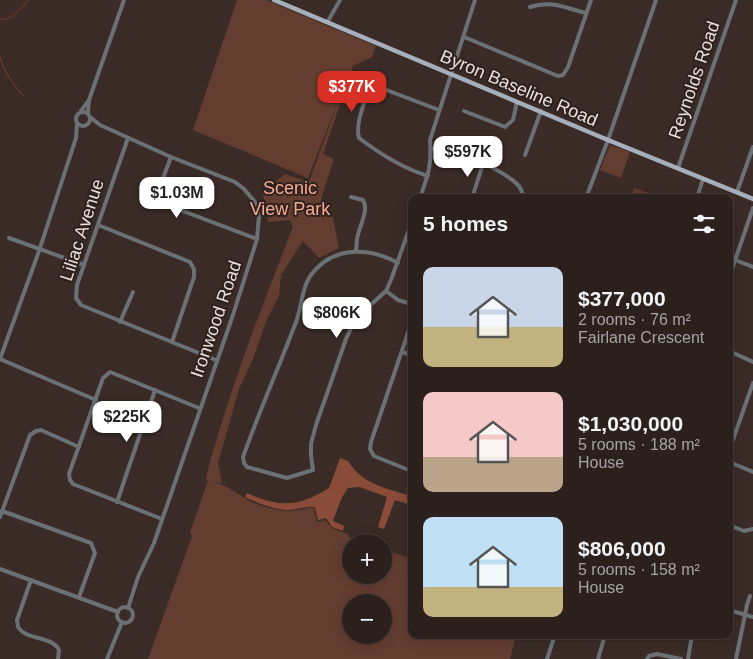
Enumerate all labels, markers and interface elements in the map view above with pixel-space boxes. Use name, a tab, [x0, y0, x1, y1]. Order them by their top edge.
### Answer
street label: Reynolds Road	[665, 19, 723, 141]
street label: Byron Baseline Road	[437, 46, 601, 130]
pin: $377K	[317, 70, 387, 113]
text: $377K	[328, 78, 376, 95]
pin: $597K	[433, 136, 503, 178]
text: $597K	[444, 143, 492, 160]
pin: $1.03M	[136, 176, 218, 219]
street label: Liliac Avenue	[56, 177, 108, 283]
park label: Scenic View Park	[250, 178, 331, 219]
text: $1.03M	[150, 184, 204, 201]
icon: filters	[690, 210, 718, 238]
text: 5 homes	[423, 212, 508, 235]
street label: Ironwood Road	[187, 258, 245, 380]
icon: home	[463, 287, 523, 347]
text: $377,000	[578, 287, 666, 310]
pin: $806K	[302, 296, 372, 339]
text: $806K	[313, 304, 361, 321]
text: 2 rooms · 76 m²	[578, 311, 691, 328]
text: Fairlane Crescent	[578, 329, 704, 346]
pin: $225K	[92, 400, 162, 443]
text: $225K	[103, 408, 151, 425]
icon: home	[463, 412, 523, 472]
text: $1,030,000	[578, 412, 683, 435]
text: 5 rooms · 188 m²	[578, 436, 700, 453]
text: House	[578, 454, 624, 471]
map controls	[342, 534, 392, 644]
button: +	[342, 534, 392, 584]
icon: home	[463, 537, 523, 597]
text: $806,000	[578, 537, 666, 560]
text: 5 rooms · 158 m²	[578, 561, 700, 578]
text: House	[578, 579, 624, 596]
button: −	[342, 594, 392, 644]

